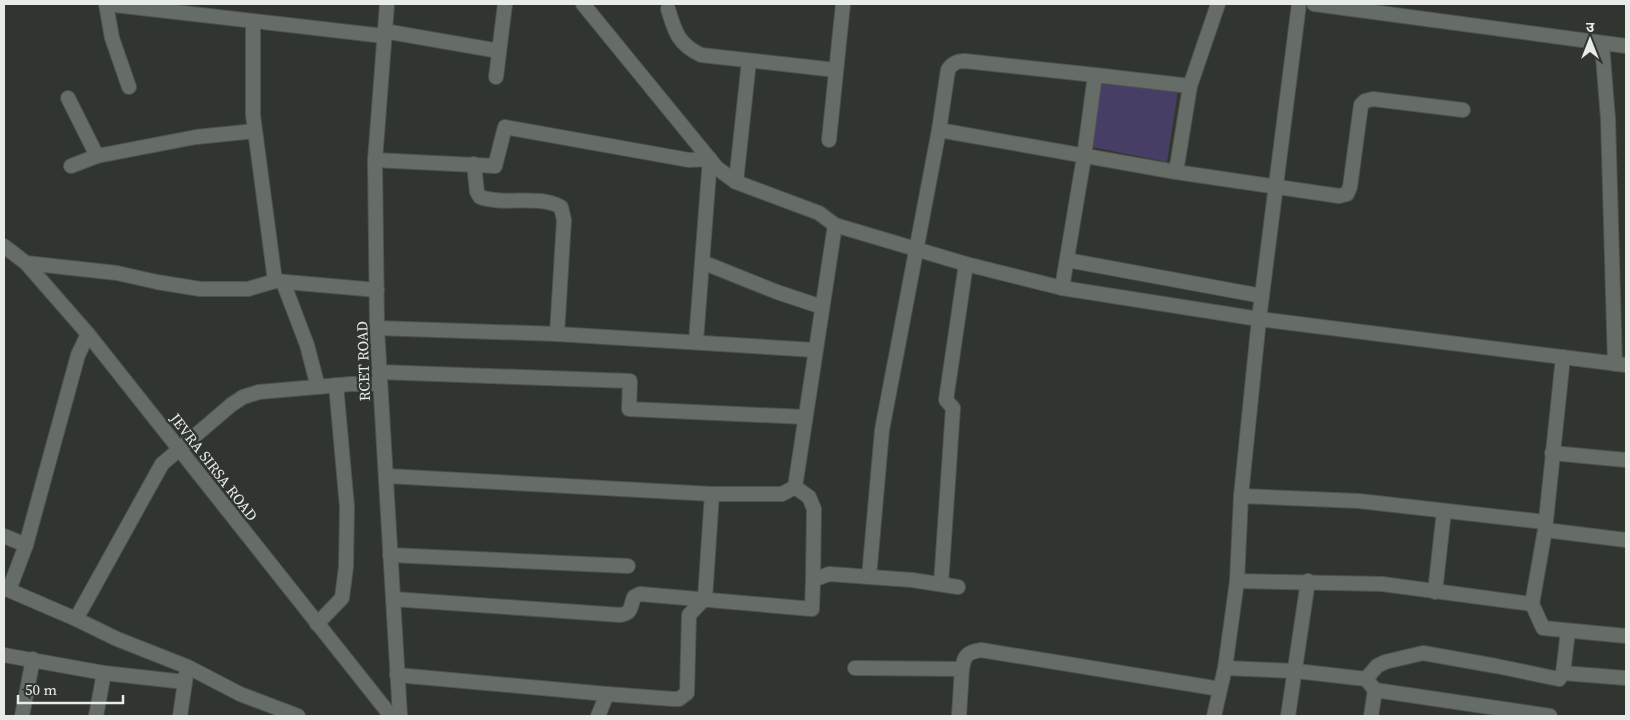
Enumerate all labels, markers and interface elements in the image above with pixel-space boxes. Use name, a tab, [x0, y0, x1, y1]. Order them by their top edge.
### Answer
north arrow	[1565, 15, 1615, 65]
text: उ	[1586, 17, 1595, 37]
street label: RCET ROAD	[351, 321, 375, 401]
street label: JEVRA SIRSA ROAD	[165, 408, 263, 525]
scale bar	[18, 672, 122, 704]
text: 50 m	[25, 679, 57, 700]

